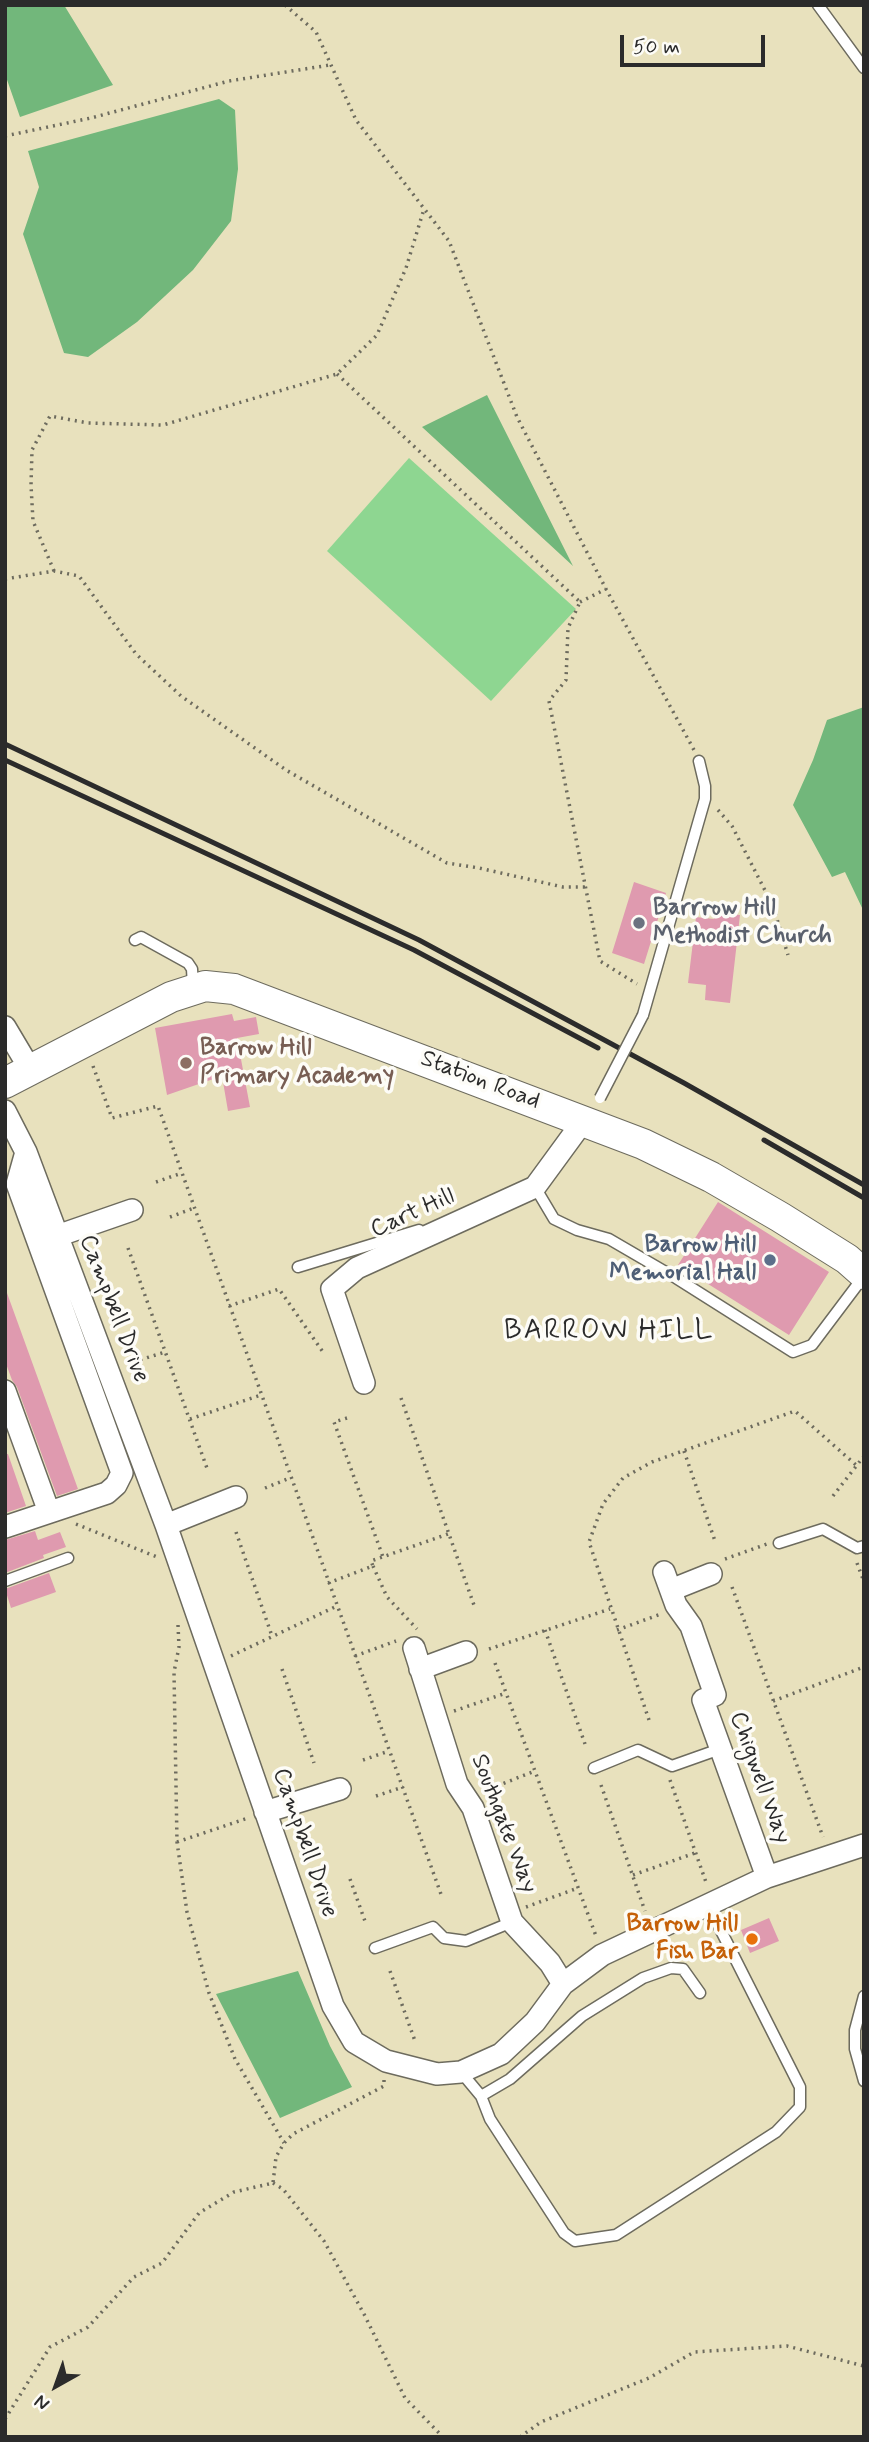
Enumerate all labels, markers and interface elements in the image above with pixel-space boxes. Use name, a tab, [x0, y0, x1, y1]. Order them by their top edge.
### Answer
scale bar	[624, 21, 769, 65]
text: 50 m	[633, 33, 680, 61]
place label: Barrrow Hill Methodist Church	[653, 895, 832, 951]
marker: Barrrow Hill Methodist Church	[631, 915, 647, 931]
place label: Barrow Hill Primary Academy	[200, 1035, 394, 1091]
street label: Station Road	[416, 1045, 544, 1117]
marker: Barrow Hill Primary Academy	[178, 1055, 194, 1071]
street label: Cart Hill	[367, 1183, 459, 1245]
street label: Campbell Drive	[72, 1231, 154, 1387]
place label: Barrow Hill Memorial Hall	[609, 1232, 756, 1288]
marker: Barrow Hill Memorial Hall	[762, 1252, 778, 1268]
district label: BARROW HILL	[506, 1315, 712, 1349]
street label: Chigwell Way	[722, 1708, 796, 1848]
street label: Southgate Way	[463, 1750, 543, 1898]
street label: Campbell Drive	[265, 1765, 343, 1921]
place label: Barrow Hill Fish Bar	[627, 1911, 738, 1967]
marker: Barrow Hill Fish Bar	[744, 1931, 760, 1947]
north arrow	[21, 2351, 91, 2421]
text: N	[29, 2389, 55, 2416]

